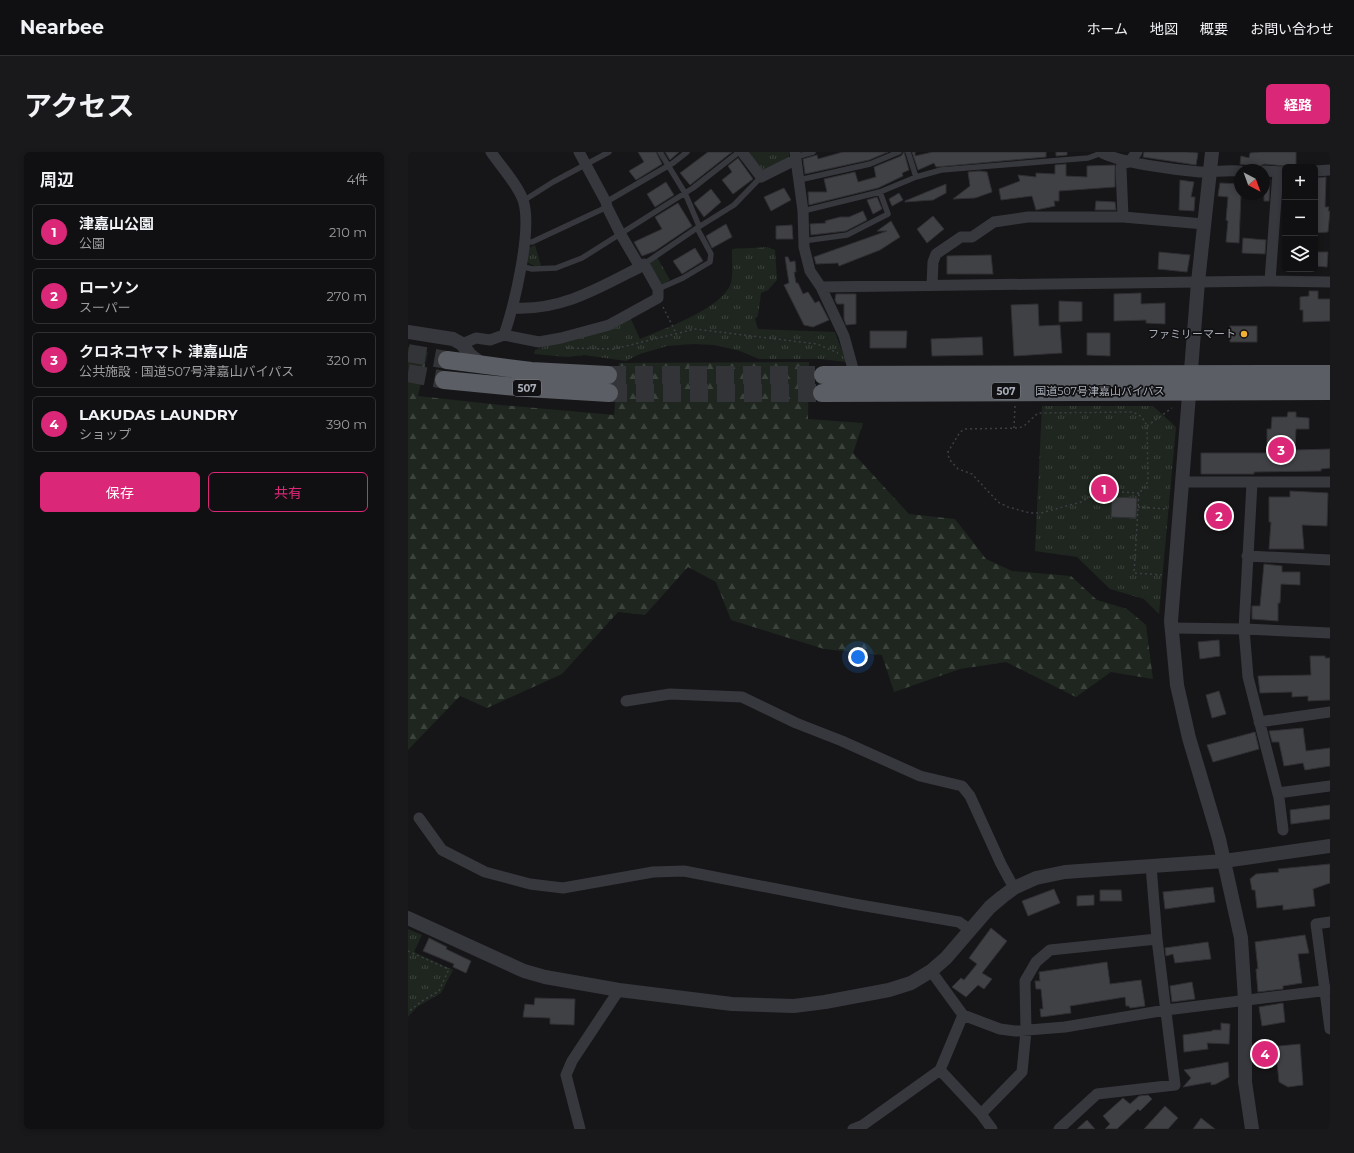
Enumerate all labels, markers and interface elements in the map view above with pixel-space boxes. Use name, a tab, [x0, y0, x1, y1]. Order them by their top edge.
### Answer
text: Nearbee	[20, 16, 104, 39]
text: ホーム	[1086, 20, 1128, 38]
text: 地図	[1150, 20, 1178, 38]
text: 概要	[1200, 20, 1228, 38]
text: お問い合わせ	[1250, 20, 1334, 38]
button: 経路	[1266, 84, 1330, 124]
text: アクセス	[24, 89, 135, 123]
north arrow	[1234, 164, 1270, 200]
map controls	[1282, 164, 1318, 272]
button: +	[1282, 164, 1318, 200]
text: 周辺	[40, 170, 74, 190]
text: 4件	[346, 171, 368, 187]
button: −	[1282, 200, 1318, 236]
text: 津嘉山公園	[79, 214, 154, 233]
text: 1	[51, 224, 57, 240]
text: 210 m	[329, 224, 367, 240]
text: 公園	[79, 235, 105, 251]
button: layers	[1282, 236, 1318, 272]
text: ローソン	[79, 278, 139, 297]
text: 2	[50, 288, 58, 304]
text: 270 m	[326, 288, 367, 304]
text: スーパー	[79, 299, 131, 315]
place label: ファミリーマート	[1148, 327, 1236, 341]
marker: ファミリーマート	[1239, 329, 1249, 339]
text: クロネコヤマト 津嘉山店	[79, 342, 248, 361]
text: 3	[50, 352, 58, 368]
text: 320 m	[327, 352, 367, 368]
text: 公共施設 · 国道507号津嘉山バイパス	[79, 363, 294, 379]
road number: 507	[513, 380, 541, 396]
road number: 507	[992, 383, 1020, 399]
street label: 国道507号津嘉山バイパス	[1035, 384, 1165, 398]
text: LAKUDAS LAUNDRY	[79, 405, 238, 424]
text: 4	[50, 416, 58, 432]
text: 390 m	[326, 416, 367, 432]
text: ショップ	[79, 426, 131, 442]
pin: 3	[1268, 435, 1294, 465]
button: 保存	[40, 472, 200, 512]
button: 共有	[208, 472, 368, 512]
pin: 1	[1091, 474, 1117, 504]
pin: 2	[1206, 501, 1232, 531]
your location	[848, 647, 868, 667]
pin: 4	[1252, 1039, 1278, 1069]

